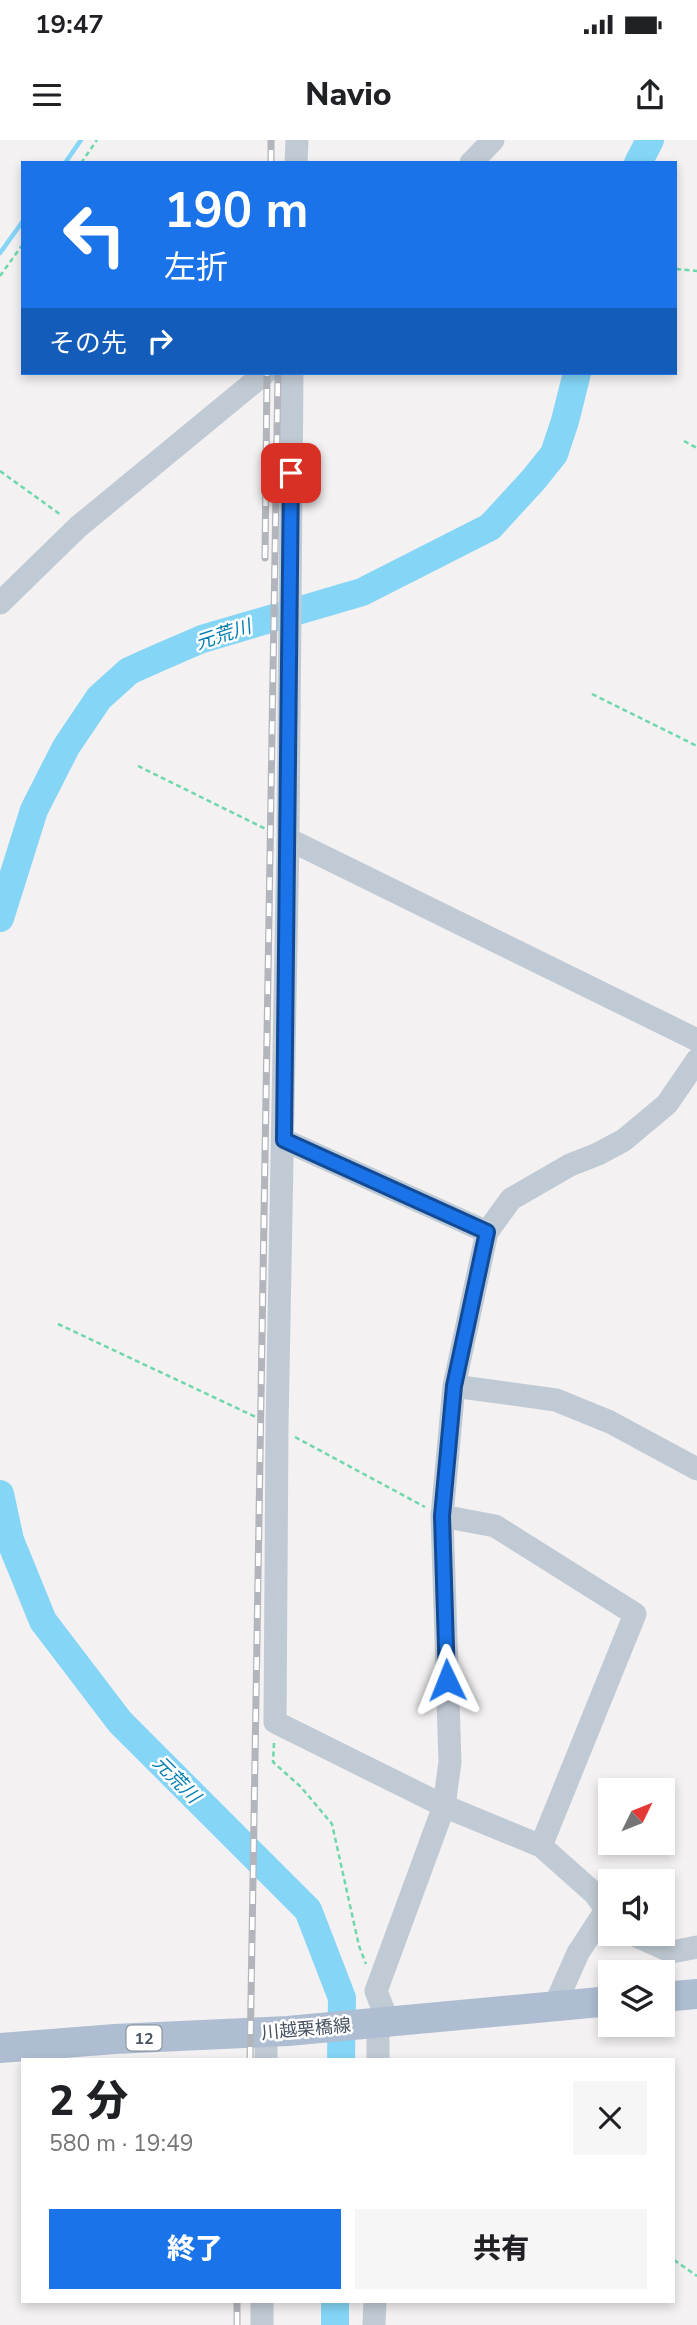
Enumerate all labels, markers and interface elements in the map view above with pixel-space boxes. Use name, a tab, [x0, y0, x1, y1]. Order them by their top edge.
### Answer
text: 19:47	[35, 7, 104, 42]
text: Navio	[305, 73, 392, 116]
icon: menu	[28, 76, 66, 114]
icon: share	[631, 76, 669, 114]
text: 190 m	[164, 177, 308, 244]
icon: left	[49, 189, 140, 280]
text: 左折	[164, 246, 228, 289]
icon: right	[141, 322, 179, 360]
text: その先	[49, 326, 127, 361]
pin	[261, 443, 321, 503]
icon: arrive	[272, 454, 310, 492]
water label: 元荒川	[192, 613, 256, 656]
position arrow	[410, 1643, 484, 1717]
water label: 元荒川	[147, 1750, 207, 1810]
north arrow	[598, 1778, 676, 1855]
map controls	[598, 1778, 675, 2037]
button: sound	[598, 1869, 675, 1946]
button: layers	[598, 1960, 675, 2037]
street label: 川越栗橋線	[260, 2013, 352, 2045]
road number: 12	[127, 2026, 162, 2050]
text: 2 分	[49, 2073, 128, 2130]
button: close	[573, 2081, 647, 2155]
text: 580 m · 19:49	[49, 2128, 194, 2159]
button: 終了	[49, 2209, 341, 2289]
button: 共有	[355, 2209, 647, 2289]

